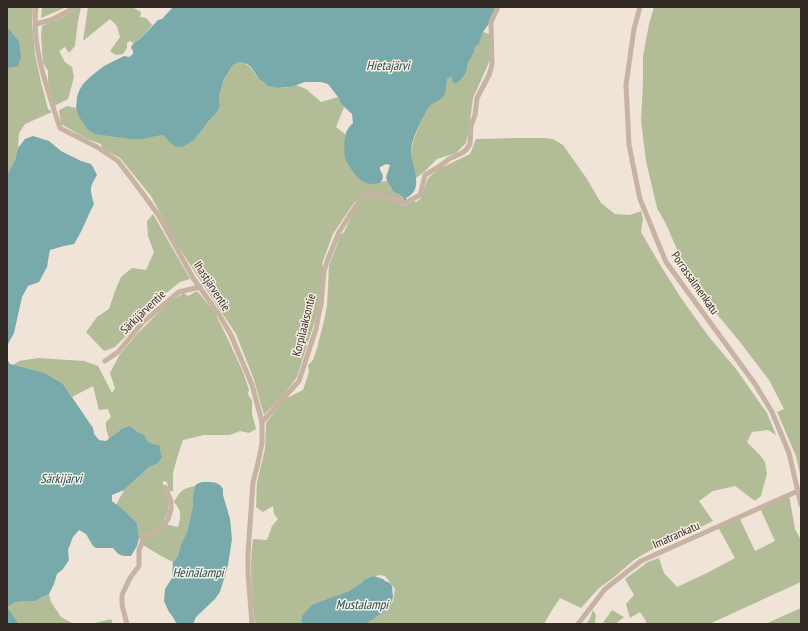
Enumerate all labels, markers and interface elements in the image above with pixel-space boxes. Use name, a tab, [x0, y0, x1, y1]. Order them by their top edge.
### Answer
water label: Hietajärvi	[366, 57, 412, 74]
street label: Porrassalmenkatu	[668, 248, 723, 317]
street label: Ihastjärventie	[191, 258, 234, 314]
street label: Särkijärventie	[117, 286, 168, 337]
street label: Korpilaaksontie	[288, 292, 319, 358]
water label: Särkijärvi	[40, 470, 84, 487]
street label: Imatrankatu	[650, 518, 702, 552]
water label: Heinälampi	[172, 564, 226, 581]
water label: Mustalampi	[336, 596, 390, 613]

